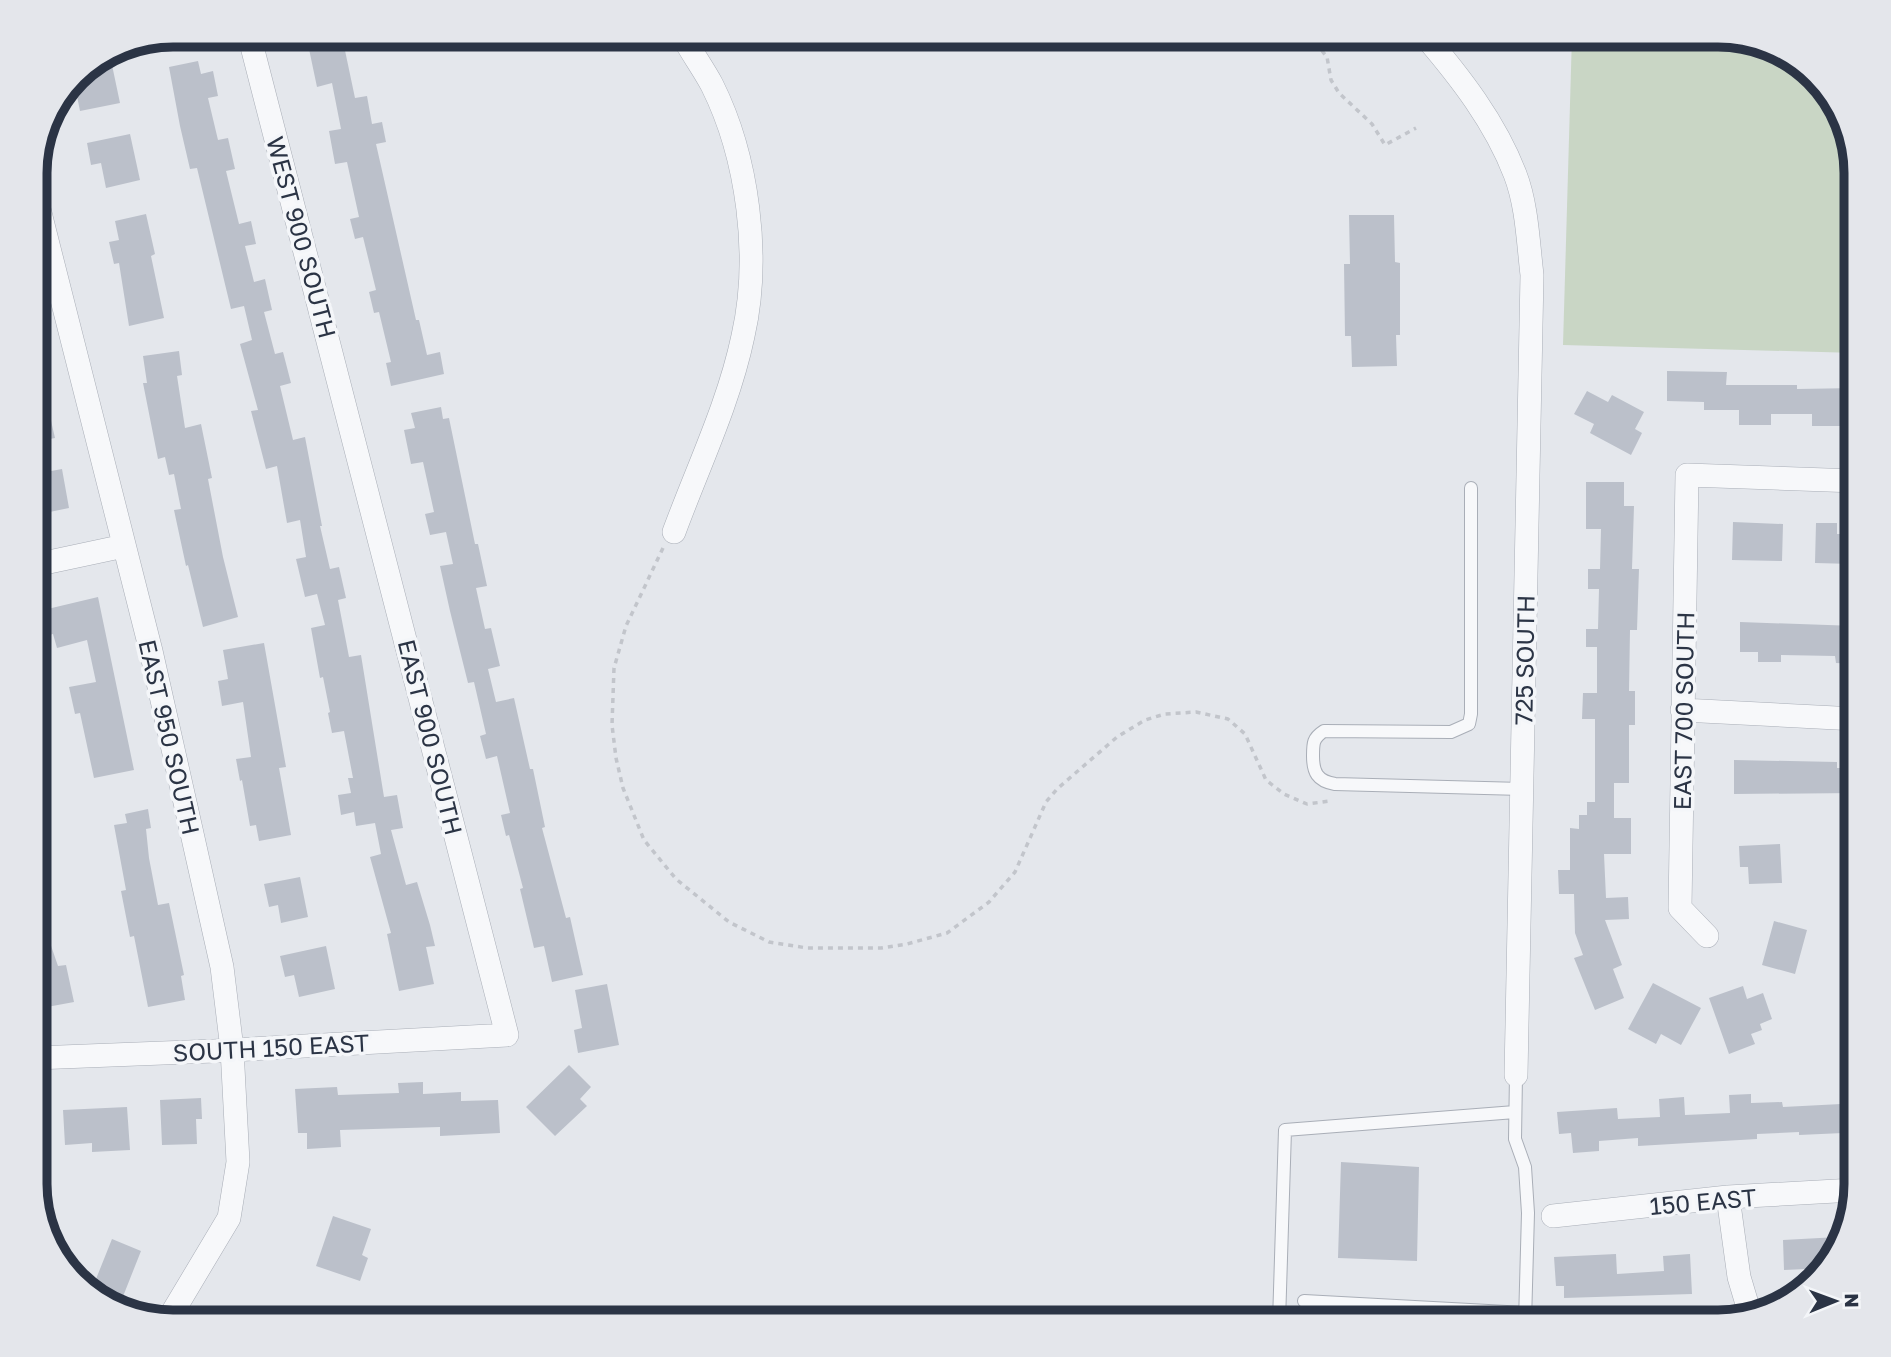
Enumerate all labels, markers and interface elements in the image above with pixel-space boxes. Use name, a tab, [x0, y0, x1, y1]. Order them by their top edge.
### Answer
street label: WEST 900 SOUTH	[261, 133, 343, 341]
street label: 725 SOUTH	[1508, 595, 1540, 725]
street label: EAST 700 SOUTH	[1667, 611, 1699, 811]
street label: EAST 900 SOUTH	[393, 636, 469, 838]
street label: EAST 950 SOUTH	[133, 637, 207, 837]
street label: SOUTH 150 EAST	[172, 1027, 370, 1067]
street label: 150 EAST	[1648, 1182, 1758, 1220]
north arrow	[1800, 1266, 1870, 1336]
text: N	[1841, 1293, 1864, 1308]

